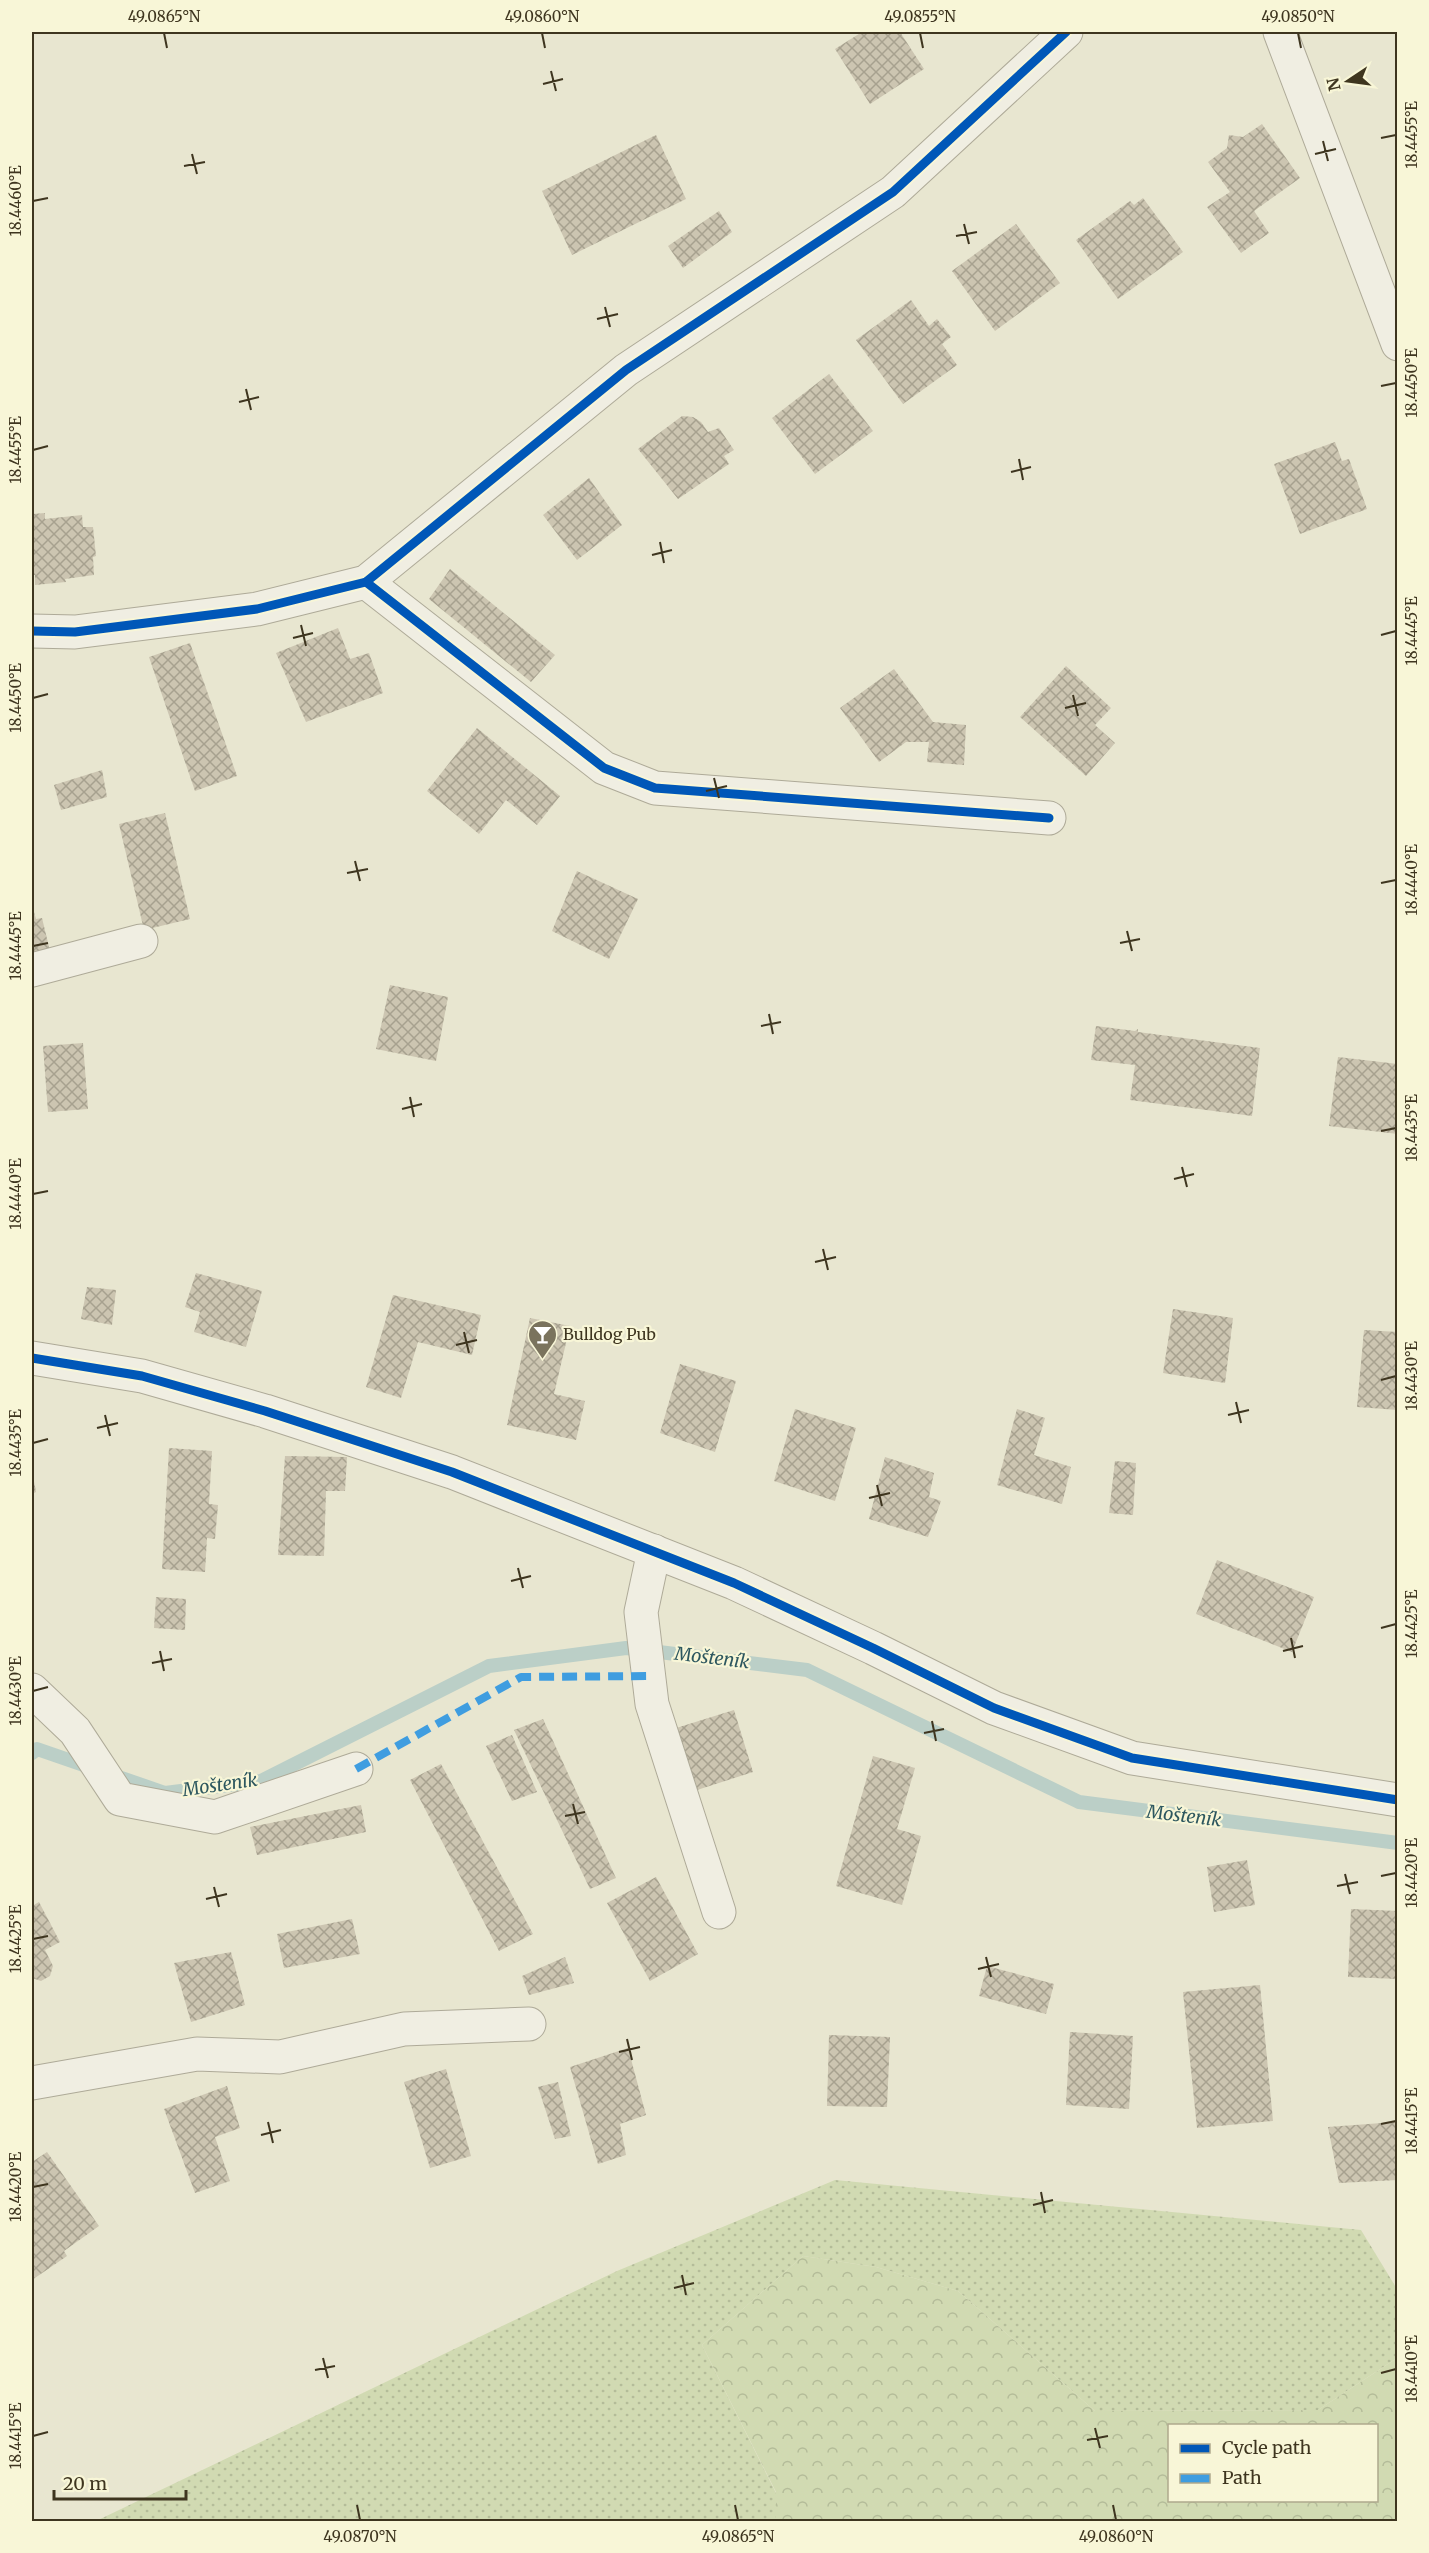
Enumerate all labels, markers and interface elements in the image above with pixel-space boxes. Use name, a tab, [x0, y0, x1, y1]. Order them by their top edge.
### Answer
text: 49.0865°N	[128, 7, 201, 26]
text: 49.0860°N	[505, 7, 580, 26]
text: 49.0855°N	[884, 7, 956, 26]
text: 49.0850°N	[1261, 7, 1335, 26]
north arrow	[1318, 51, 1378, 111]
text: N	[1322, 76, 1345, 93]
text: 18.4455°E	[1402, 101, 1421, 169]
text: 18.4460°E	[6, 165, 25, 237]
text: 18.4450°E	[1402, 348, 1421, 418]
text: 18.4455°E	[6, 416, 25, 484]
text: 18.4445°E	[1402, 596, 1421, 666]
text: 18.4450°E	[6, 663, 25, 733]
text: 18.4440°E	[1402, 844, 1421, 916]
text: 18.4445°E	[6, 911, 25, 981]
text: 18.4435°E	[1402, 1094, 1421, 1162]
text: 18.4440°E	[6, 1158, 25, 1230]
bar icon: Bulldog Pub	[526, 1318, 558, 1360]
place label: Bulldog Pub	[563, 1324, 656, 1344]
text: 18.4430°E	[1402, 1341, 1421, 1411]
text: 18.4435°E	[6, 1409, 25, 1477]
text: 18.4425°E	[1402, 1589, 1421, 1658]
water label: Mošteník	[672, 1641, 751, 1674]
text: 18.4430°E	[6, 1656, 25, 1726]
water label: Mošteník	[180, 1768, 259, 1801]
water label: Mošteník	[1144, 1799, 1223, 1832]
text: 18.4420°E	[1402, 1837, 1421, 1908]
text: 18.4425°E	[6, 1904, 25, 1973]
text: 18.4415°E	[1402, 2087, 1421, 2154]
text: 18.4420°E	[6, 2151, 25, 2222]
text: 18.4410°E	[1402, 2335, 1421, 2403]
text: 18.4415°E	[6, 2402, 25, 2469]
legend	[1168, 2424, 1378, 2502]
text: Cycle path	[1222, 2436, 1312, 2459]
scale bar	[54, 2463, 186, 2501]
text: Path	[1222, 2466, 1262, 2489]
text: 20 m	[63, 2472, 107, 2495]
text: 49.0870°N	[323, 2527, 397, 2546]
text: 49.0865°N	[702, 2527, 775, 2546]
text: 49.0860°N	[1079, 2527, 1154, 2546]

